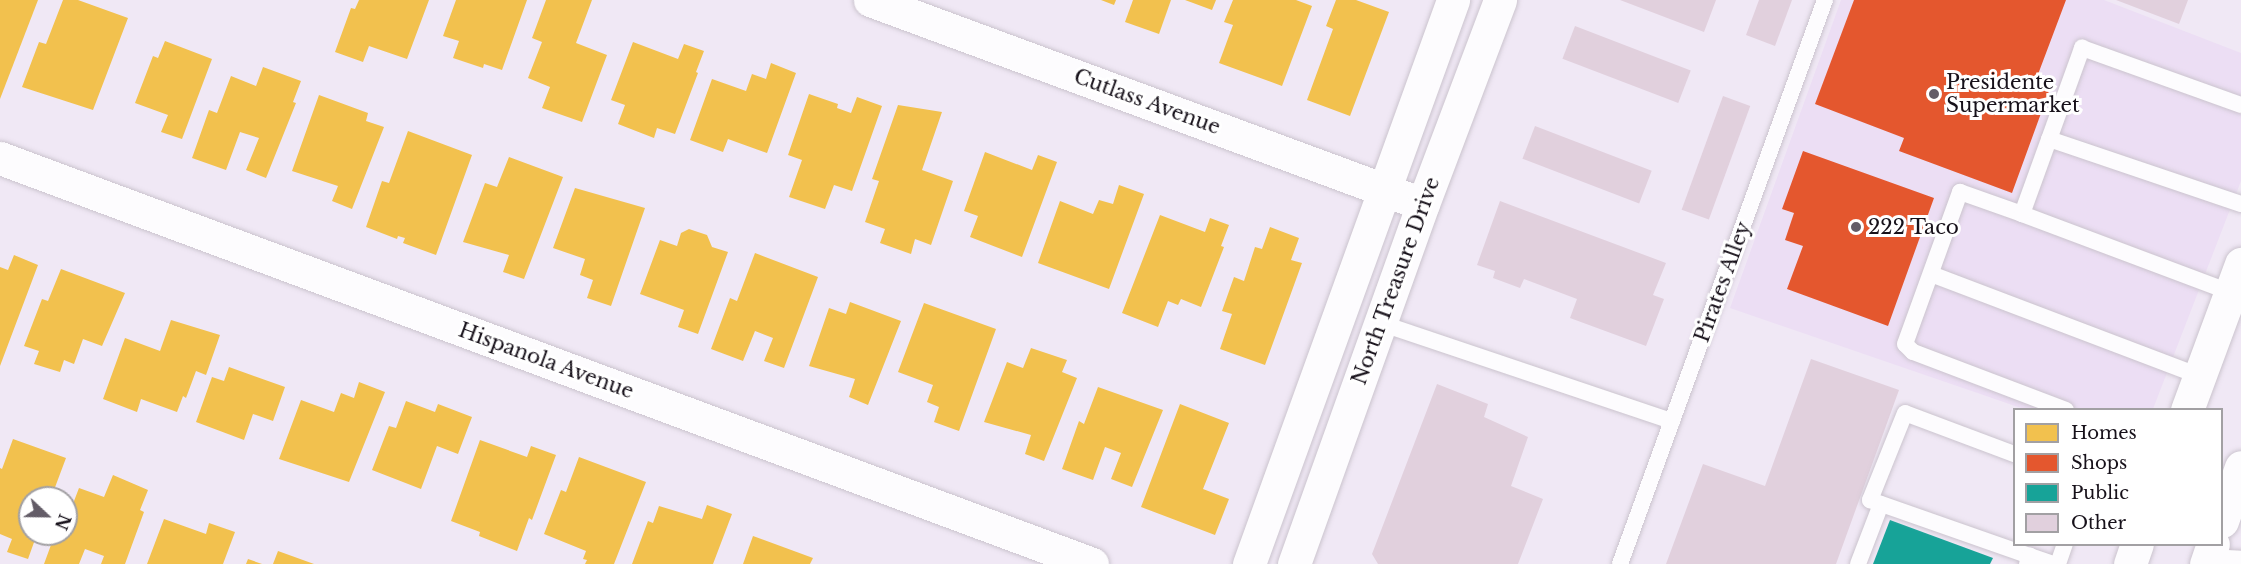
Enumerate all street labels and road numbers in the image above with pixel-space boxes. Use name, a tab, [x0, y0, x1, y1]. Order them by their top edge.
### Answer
street label: Cutlass Avenue	[1070, 64, 1224, 140]
street label: North Treasure Drive	[1347, 174, 1445, 388]
street label: Pirates Alley	[1690, 218, 1756, 346]
street label: Hispanola Avenue	[455, 318, 637, 404]

